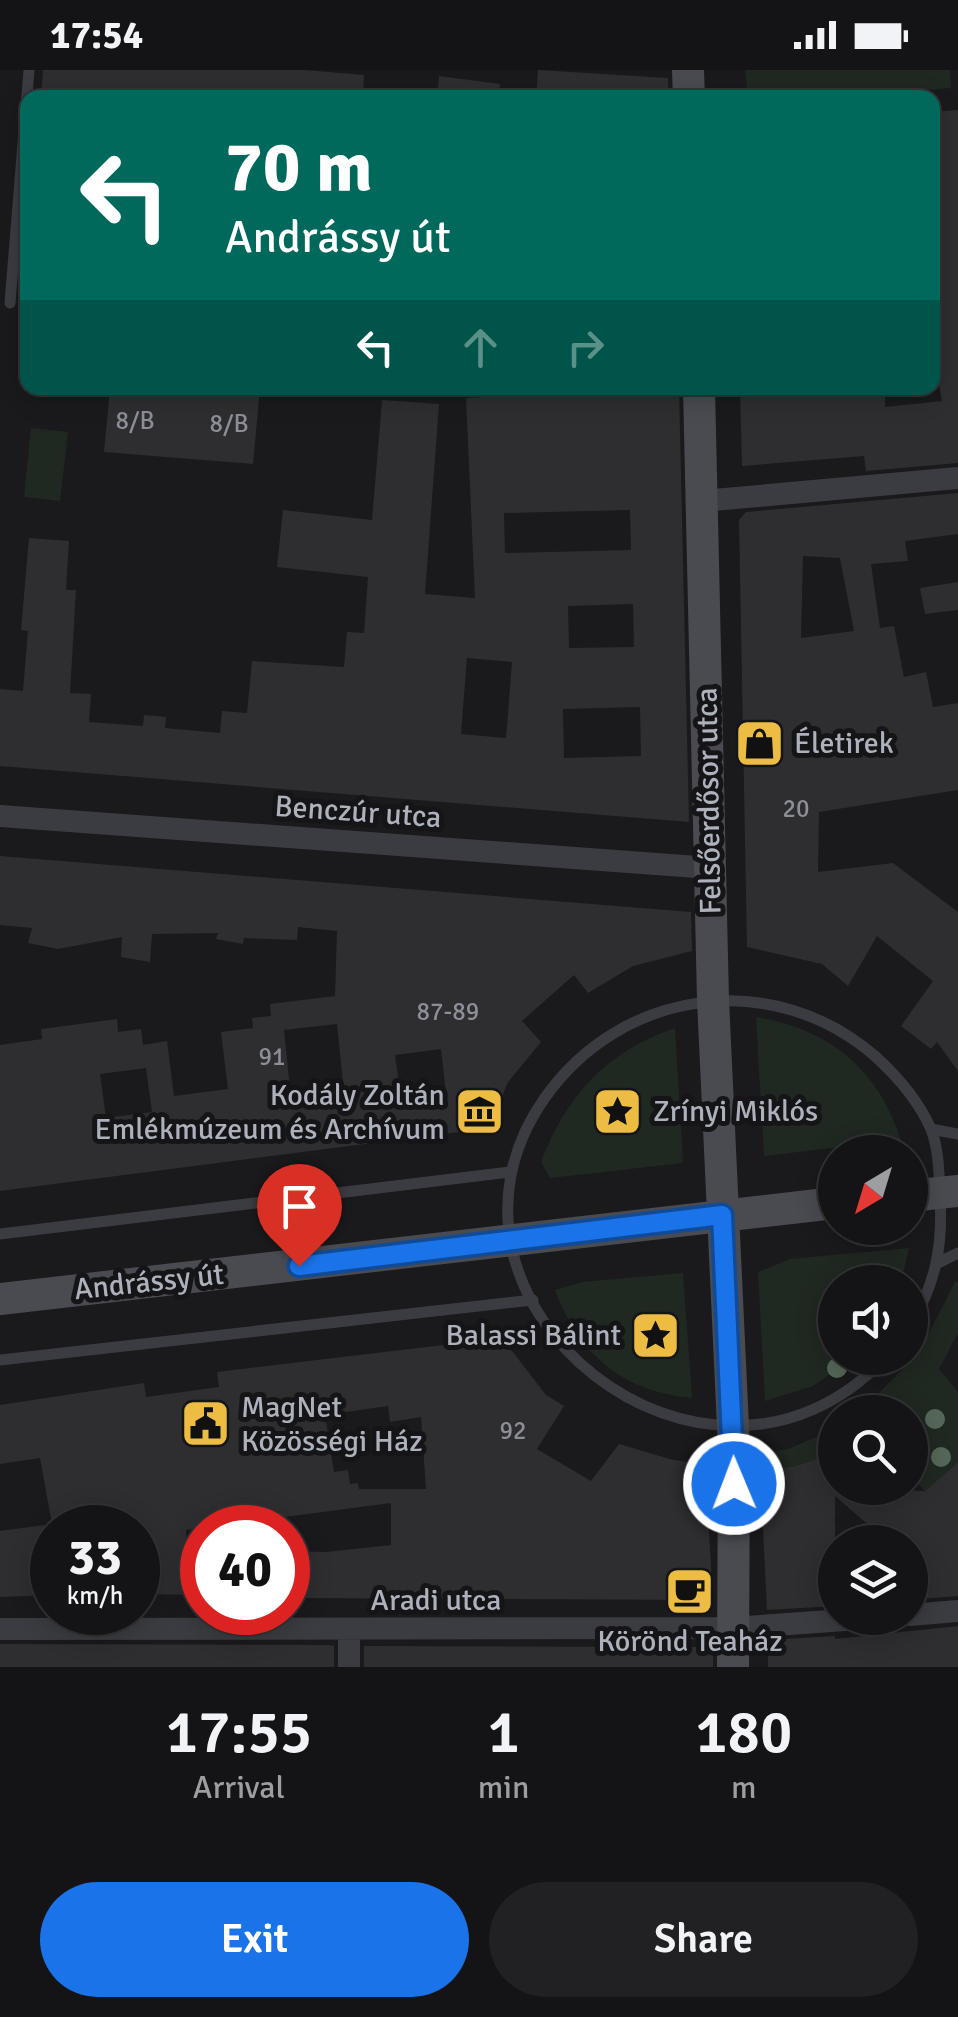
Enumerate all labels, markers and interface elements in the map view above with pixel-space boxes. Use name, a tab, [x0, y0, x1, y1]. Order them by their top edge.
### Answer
text: 17:54	[50, 12, 143, 59]
text: 70 m	[225, 124, 373, 210]
icon: left	[60, 130, 190, 260]
text: Andrássy út	[225, 210, 451, 265]
icon: left	[348, 320, 403, 375]
icon: ahead	[453, 320, 508, 375]
icon: right	[558, 320, 613, 375]
house number: 8/B	[115, 405, 155, 436]
house number: 8/B	[209, 408, 249, 439]
street label: Felsőerdősor utca	[689, 687, 729, 915]
shop icon: Életirek	[733, 717, 785, 769]
place label: Életirek	[794, 725, 894, 762]
street label: Benczúr utca	[273, 788, 443, 836]
house number: 20	[782, 793, 810, 824]
house number: 87-89	[417, 996, 479, 1027]
house number: 91	[258, 1041, 286, 1072]
place label: Kodály Zoltán Emlékmúzeum és Archívum	[94, 1077, 445, 1148]
place icon: Zrínyi Miklós	[592, 1085, 644, 1137]
museum icon: Kodály Zoltán Emlékmúzeum és Archívum	[454, 1086, 506, 1138]
place label: Zrínyi Miklós	[653, 1093, 818, 1130]
north arrow	[818, 1135, 928, 1245]
map controls	[818, 1135, 928, 1635]
pin	[257, 1164, 342, 1267]
icon: arrive	[272, 1179, 327, 1234]
street label: Andrássy út	[72, 1256, 226, 1308]
button: sound	[818, 1265, 928, 1375]
place icon: Balassi Bálint	[630, 1309, 682, 1361]
place label: Balassi Bálint	[446, 1317, 621, 1354]
place label: MagNet Közösségi Ház	[241, 1389, 423, 1460]
button: search	[818, 1395, 928, 1505]
public building icon: MagNet Közösségi Ház	[180, 1398, 232, 1450]
house number: 92	[499, 1415, 527, 1446]
position arrow	[682, 1432, 786, 1536]
speed limit sign: 40	[180, 1505, 310, 1635]
button: layers	[818, 1525, 928, 1635]
text: 33	[68, 1527, 122, 1589]
cafe icon: Körönd Teaház	[664, 1566, 716, 1618]
text: km/h	[67, 1580, 123, 1611]
street label: Aradi utca	[371, 1582, 501, 1619]
place label: Körönd Teaház	[597, 1623, 783, 1660]
text: 17:55	[166, 1696, 312, 1770]
text: 1	[487, 1696, 520, 1770]
text: 180	[695, 1696, 792, 1770]
text: Arrival	[193, 1768, 285, 1807]
text: min	[478, 1768, 529, 1807]
text: m	[731, 1768, 757, 1807]
button: Exit	[40, 1882, 469, 1997]
button: Share	[489, 1882, 918, 1997]

